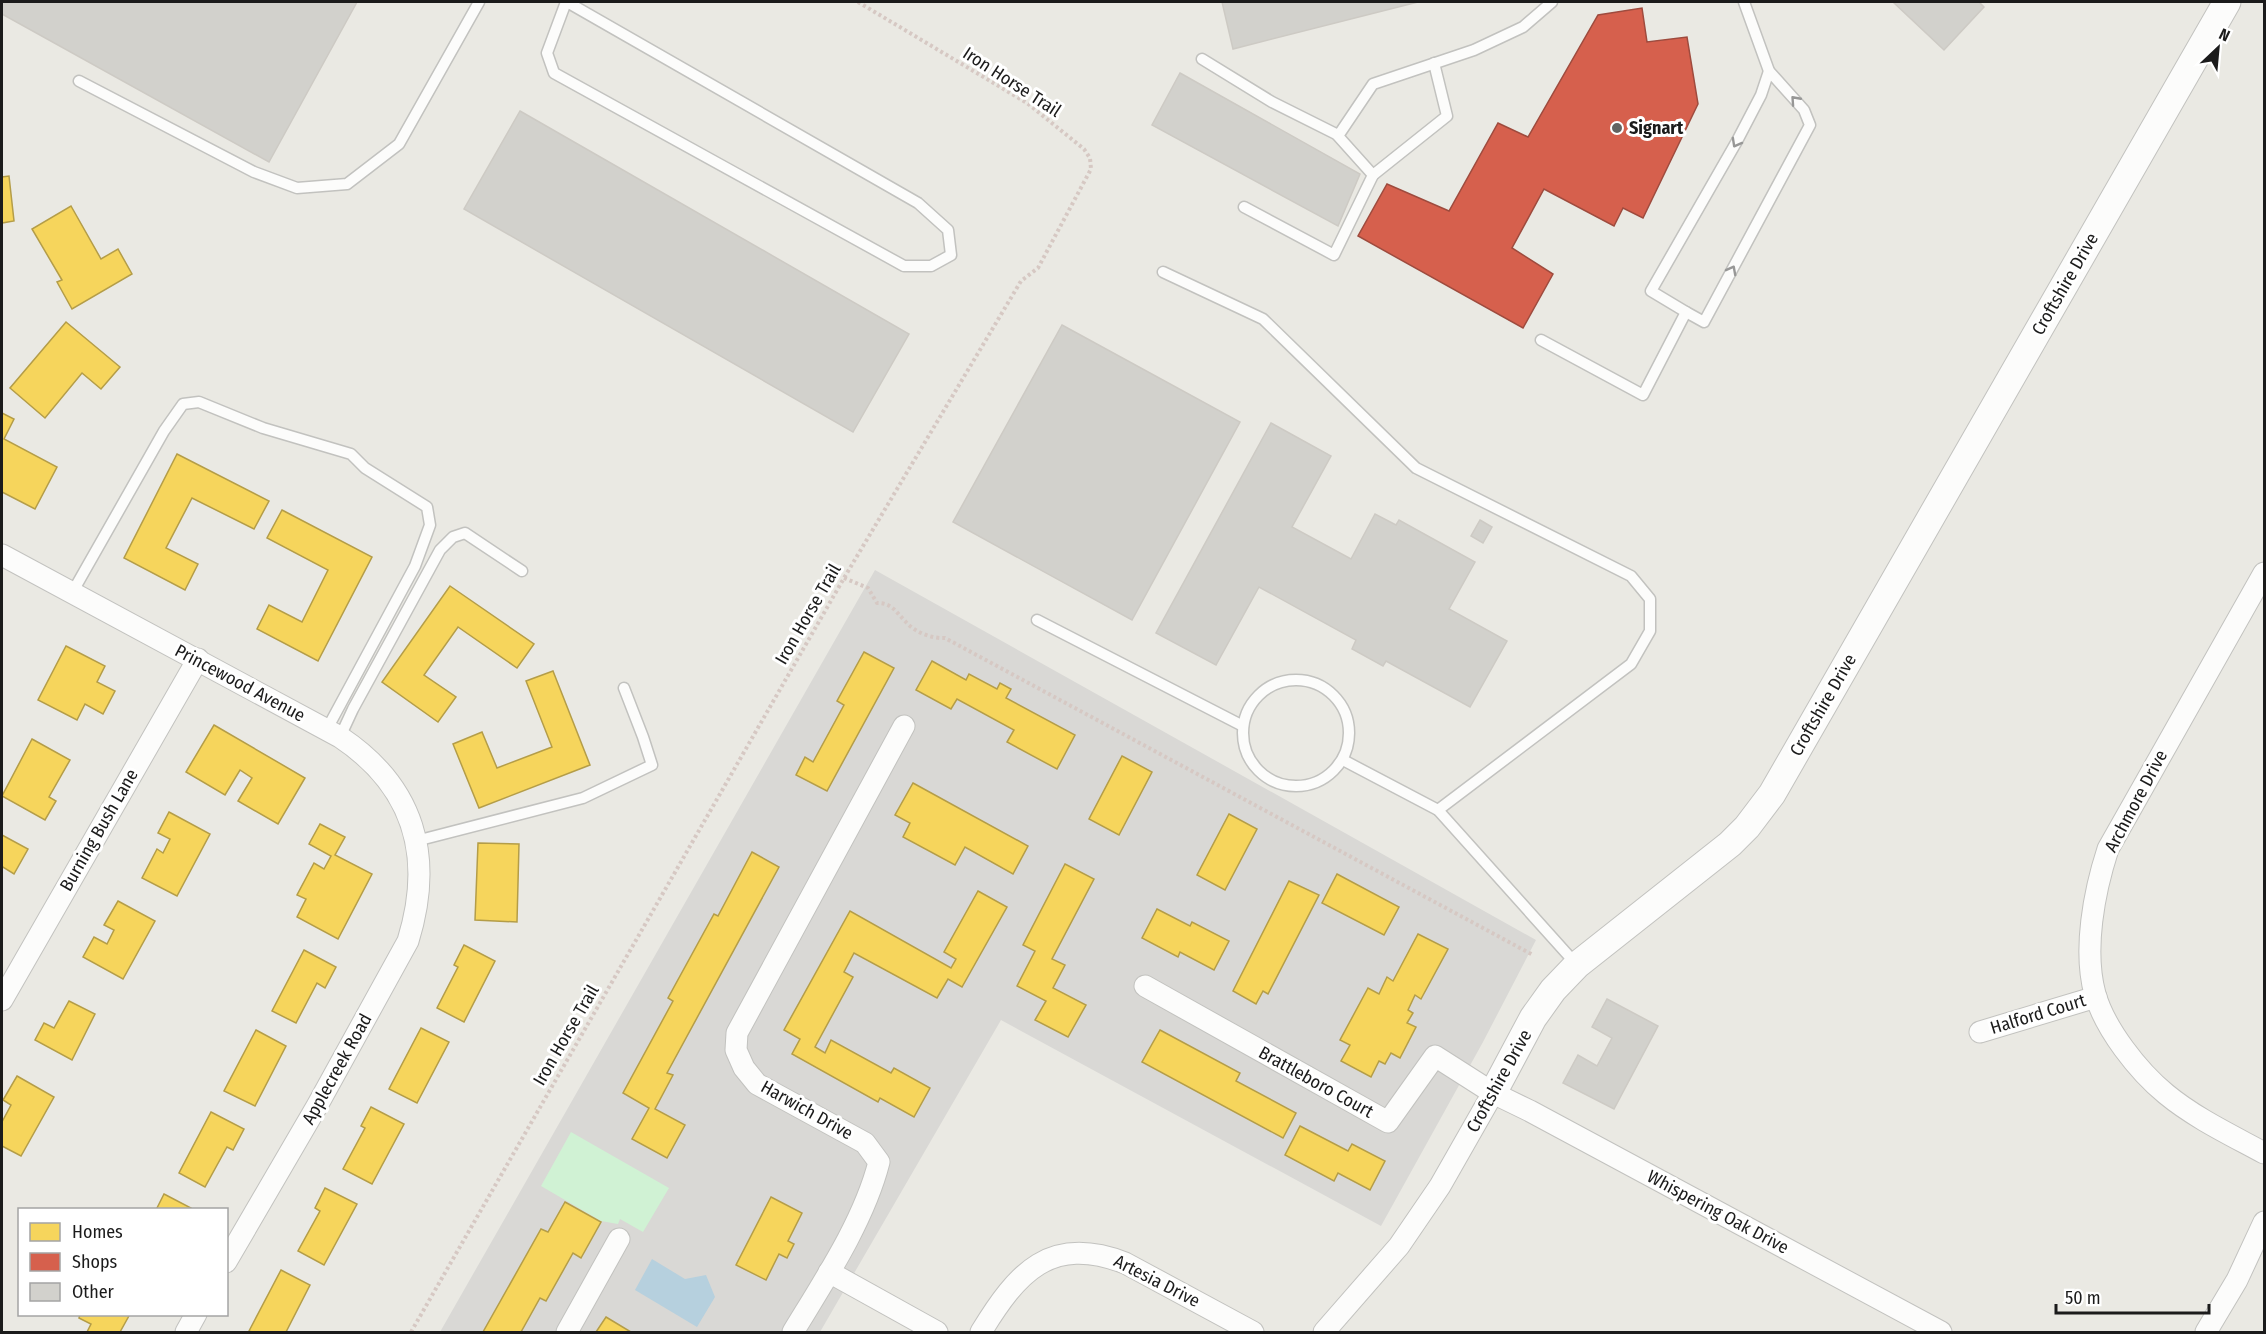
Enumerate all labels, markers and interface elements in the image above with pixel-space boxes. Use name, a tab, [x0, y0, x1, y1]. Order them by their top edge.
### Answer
north arrow	[2188, 18, 2248, 78]
text: N	[2216, 24, 2233, 46]
street label: Iron Horse Trail	[959, 42, 1065, 122]
one-way arrow	[1791, 96, 1802, 107]
place label: Signart	[1629, 117, 1684, 139]
marker: Signart	[1610, 121, 1624, 135]
one-way arrow	[1732, 137, 1743, 147]
street label: Croftshire Drive	[2027, 229, 2103, 339]
one-way arrow	[1725, 266, 1736, 277]
street label: Iron Horse Trail	[770, 560, 846, 668]
street label: Princewood Avenue	[171, 639, 309, 727]
street label: Croftshire Drive	[1785, 650, 1861, 760]
street label: Archmore Drive	[2100, 746, 2172, 856]
street label: Burning Bush Lane	[55, 765, 143, 895]
street label: Iron Horse Trail	[528, 981, 604, 1089]
street label: Halford Court	[1988, 989, 2088, 1039]
street label: Applecreek Road	[297, 1010, 377, 1128]
street label: Croftshire Drive	[1462, 1026, 1536, 1136]
street label: Brattleboro Court	[1255, 1041, 1377, 1123]
street label: Harwich Drive	[757, 1076, 857, 1144]
street label: Whispering Oak Drive	[1643, 1165, 1793, 1259]
legend	[18, 1208, 228, 1316]
text: Homes	[72, 1221, 123, 1243]
street label: Artesia Drive	[1110, 1250, 1204, 1312]
text: Shops	[72, 1251, 117, 1273]
scale bar	[2056, 1277, 2209, 1315]
text: Other	[72, 1281, 115, 1303]
text: 50 m	[2065, 1287, 2101, 1309]

